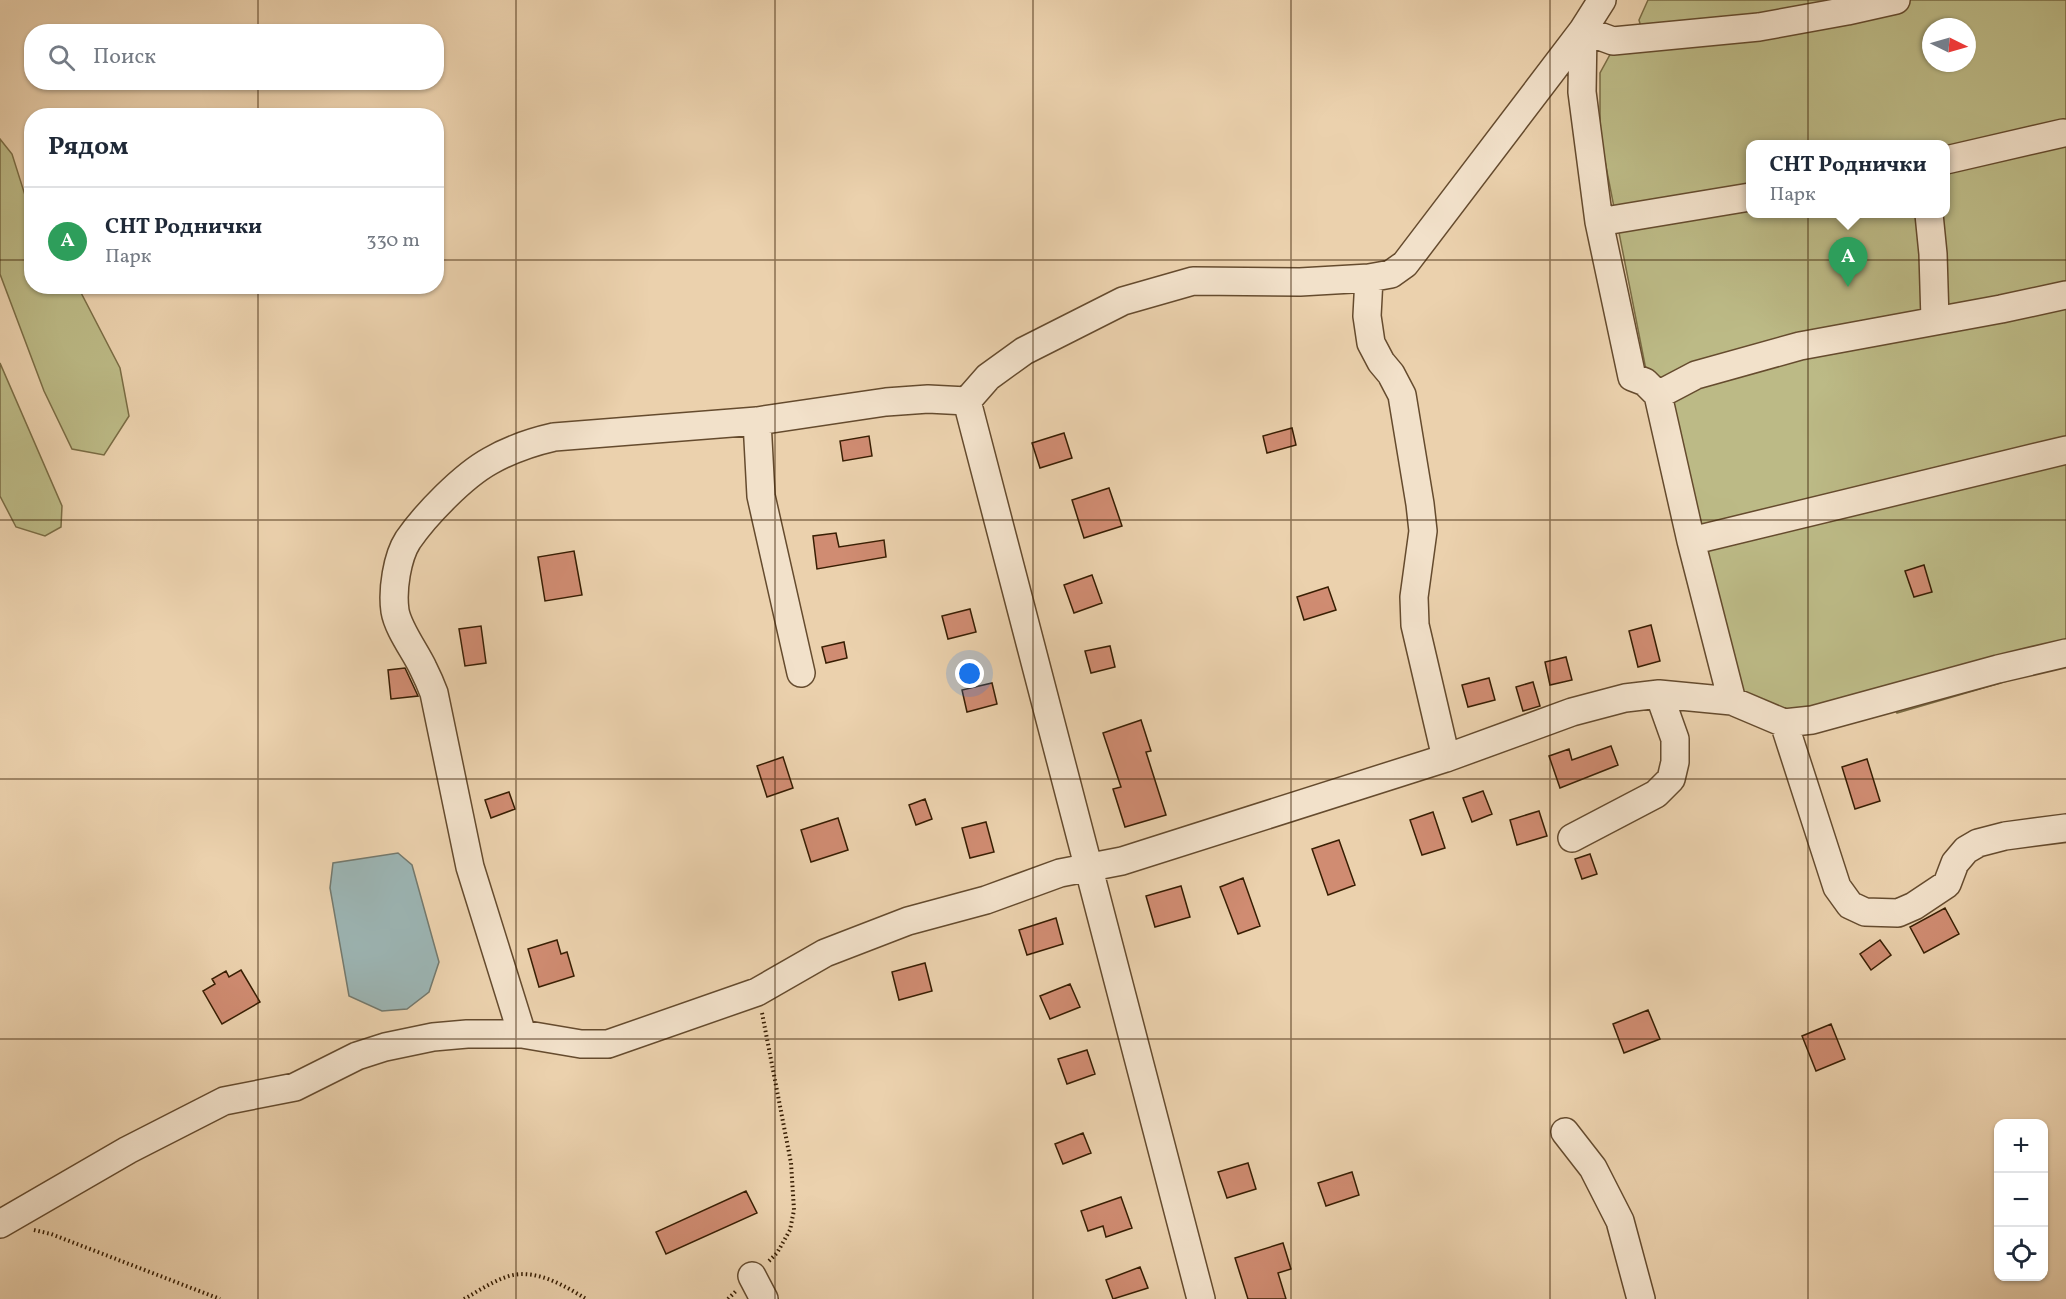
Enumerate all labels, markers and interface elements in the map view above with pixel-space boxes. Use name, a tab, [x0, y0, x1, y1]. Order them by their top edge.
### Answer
north arrow	[1922, 18, 1976, 72]
search box	[24, 24, 444, 90]
icon: search	[45, 41, 78, 74]
text: Поиск	[93, 42, 156, 73]
text: Рядом	[48, 129, 128, 165]
popup	[1746, 140, 1950, 218]
text: СНТ Роднички	[1769, 150, 1927, 181]
text: Парк	[1769, 181, 1816, 209]
text: СНТ Роднички	[105, 212, 262, 243]
text: A	[60, 227, 75, 255]
text: 330 m	[366, 227, 420, 255]
pin: A	[1828, 238, 1868, 287]
text: Парк	[105, 243, 151, 271]
your location	[955, 659, 984, 688]
map controls	[1994, 1119, 2048, 1281]
button: +	[1994, 1119, 2048, 1173]
button: −	[1994, 1173, 2048, 1227]
button: locate	[1994, 1227, 2048, 1281]

